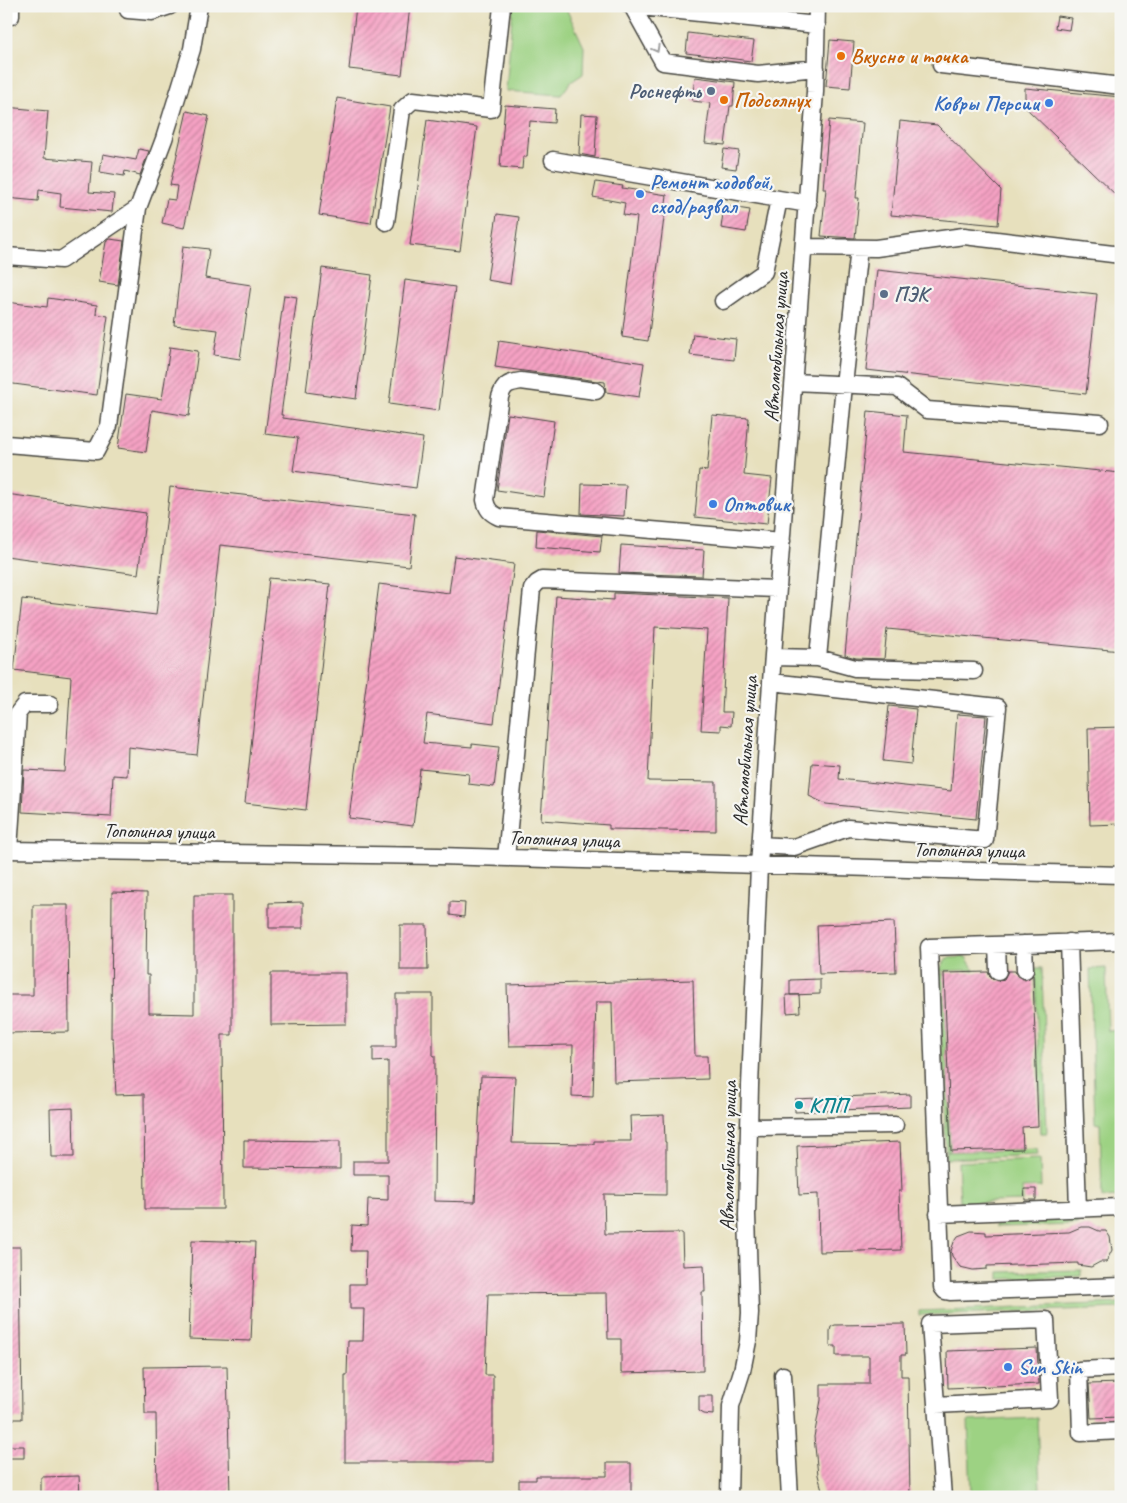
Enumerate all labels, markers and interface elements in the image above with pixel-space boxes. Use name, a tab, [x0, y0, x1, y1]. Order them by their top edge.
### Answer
place label: Вкусно и точка	[851, 43, 970, 69]
one-way arrow	[649, 44, 659, 53]
marker: Вкусно и точка	[835, 50, 847, 62]
place label: Роснефть	[629, 78, 702, 104]
marker: Роснефть	[705, 85, 717, 97]
place label: Подсолнух	[734, 87, 813, 113]
place label: Ковры Персии	[933, 90, 1041, 116]
marker: Подсолнух	[718, 94, 730, 106]
marker: Ковры Персии	[1043, 97, 1055, 109]
place label: Ремонт ходовой, сход/развал	[650, 169, 773, 220]
marker: Ремонт ходовой, сход/развал	[634, 188, 646, 200]
street label: Автомобильная улица	[758, 270, 794, 423]
place label: ПЭК	[894, 281, 932, 307]
marker: ПЭК	[878, 288, 890, 300]
place label: Оптовик	[723, 491, 792, 517]
marker: Оптовик	[707, 498, 719, 510]
street label: Автомобильная улица	[727, 674, 763, 827]
street label: Тополиная улица	[103, 817, 216, 845]
street label: Тополиная улица	[508, 824, 622, 854]
street label: Тополиная улица	[913, 836, 1026, 864]
street label: Автомобильная улица	[714, 1079, 742, 1231]
place label: КПП	[809, 1092, 852, 1118]
marker: КПП	[793, 1099, 805, 1111]
place label: Sun Skin	[1018, 1354, 1084, 1380]
marker: Sun Skin	[1002, 1361, 1014, 1373]

